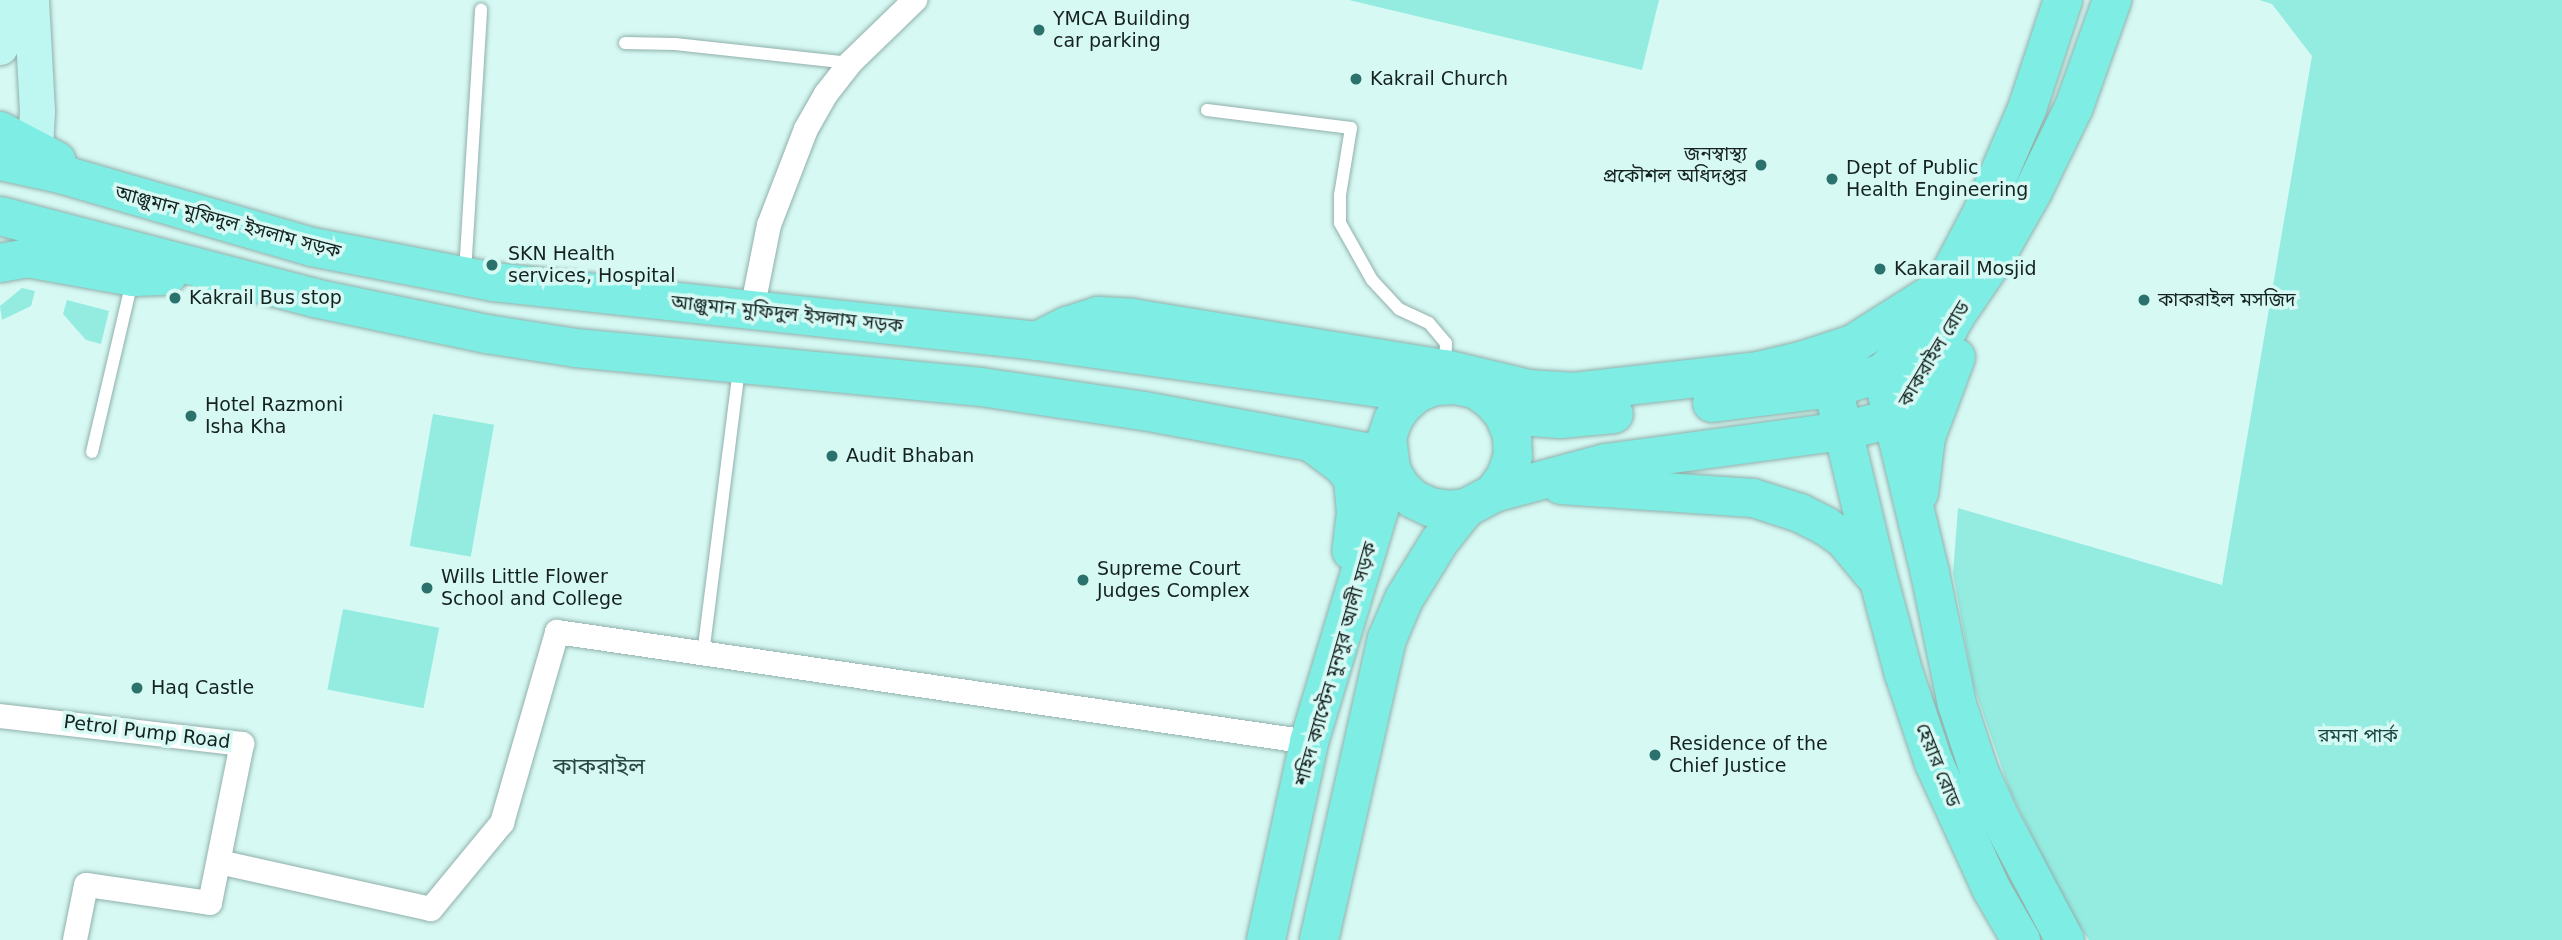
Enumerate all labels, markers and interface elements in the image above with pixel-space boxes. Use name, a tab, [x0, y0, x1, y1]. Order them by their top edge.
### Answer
place label: YMCA Building car parking	[1053, 8, 1190, 52]
marker: YMCA Building car parking	[1031, 22, 1047, 38]
place label: Kakrail Church	[1370, 68, 1508, 90]
marker: Kakrail Church	[1348, 71, 1364, 87]
place label: জনস্বাস্থ্য প্রকৌশল অধিদপ্তর	[1603, 143, 1747, 187]
marker: জনস্বাস্থ্য প্রকৌশল অধিদপ্তর	[1753, 157, 1769, 173]
place label: Dept of Public Health Engineering	[1846, 157, 2028, 201]
marker: Dept of Public Health Engineering	[1824, 171, 1840, 187]
street label: আঞ্জুমান মুফিদুল ইসলাম সড়ক	[113, 181, 343, 263]
place label: SKN Health services, Hospital	[508, 243, 676, 287]
marker: SKN Health services, Hospital	[482, 255, 502, 275]
place label: Kakarail Mosjid	[1894, 258, 2037, 280]
marker: Kakarail Mosjid	[1872, 261, 1888, 277]
place label: Kakrail Bus stop	[189, 287, 342, 309]
place label: কাকরাইল মসজিদ	[2158, 289, 2296, 311]
marker: Kakrail Bus stop	[167, 290, 183, 306]
street label: আঞ্জুমান মুফিদুল ইসলাম সড়ক	[670, 290, 904, 338]
marker: কাকরাইল মসজিদ	[2136, 292, 2152, 308]
street label: কাকরাইল রোড	[1894, 297, 1974, 411]
place label: Hotel Razmoni Isha Kha	[205, 394, 343, 438]
marker: Hotel Razmoni Isha Kha	[183, 408, 199, 424]
place label: Audit Bhaban	[846, 445, 974, 467]
marker: Audit Bhaban	[824, 448, 840, 464]
street label: শহিদ ক্যাপ্টেন মুনসুর আলী সড়ক	[1290, 539, 1382, 789]
place label: Supreme Court Judges Complex	[1097, 558, 1250, 602]
place label: Wills Little Flower School and College	[441, 566, 623, 610]
marker: Supreme Court Judges Complex	[1075, 572, 1091, 588]
marker: Wills Little Flower School and College	[419, 580, 435, 596]
place label: Haq Castle	[151, 677, 254, 699]
marker: Haq Castle	[129, 680, 145, 696]
street label: Petrol Pump Road	[62, 710, 232, 754]
street label: হেয়ার রোড	[1911, 720, 1965, 810]
park label: রমনা পার্ক	[2318, 725, 2398, 747]
place label: Residence of the Chief Justice	[1669, 733, 1828, 777]
marker: Residence of the Chief Justice	[1647, 747, 1663, 763]
district label: কাকরাইল	[553, 752, 645, 780]

